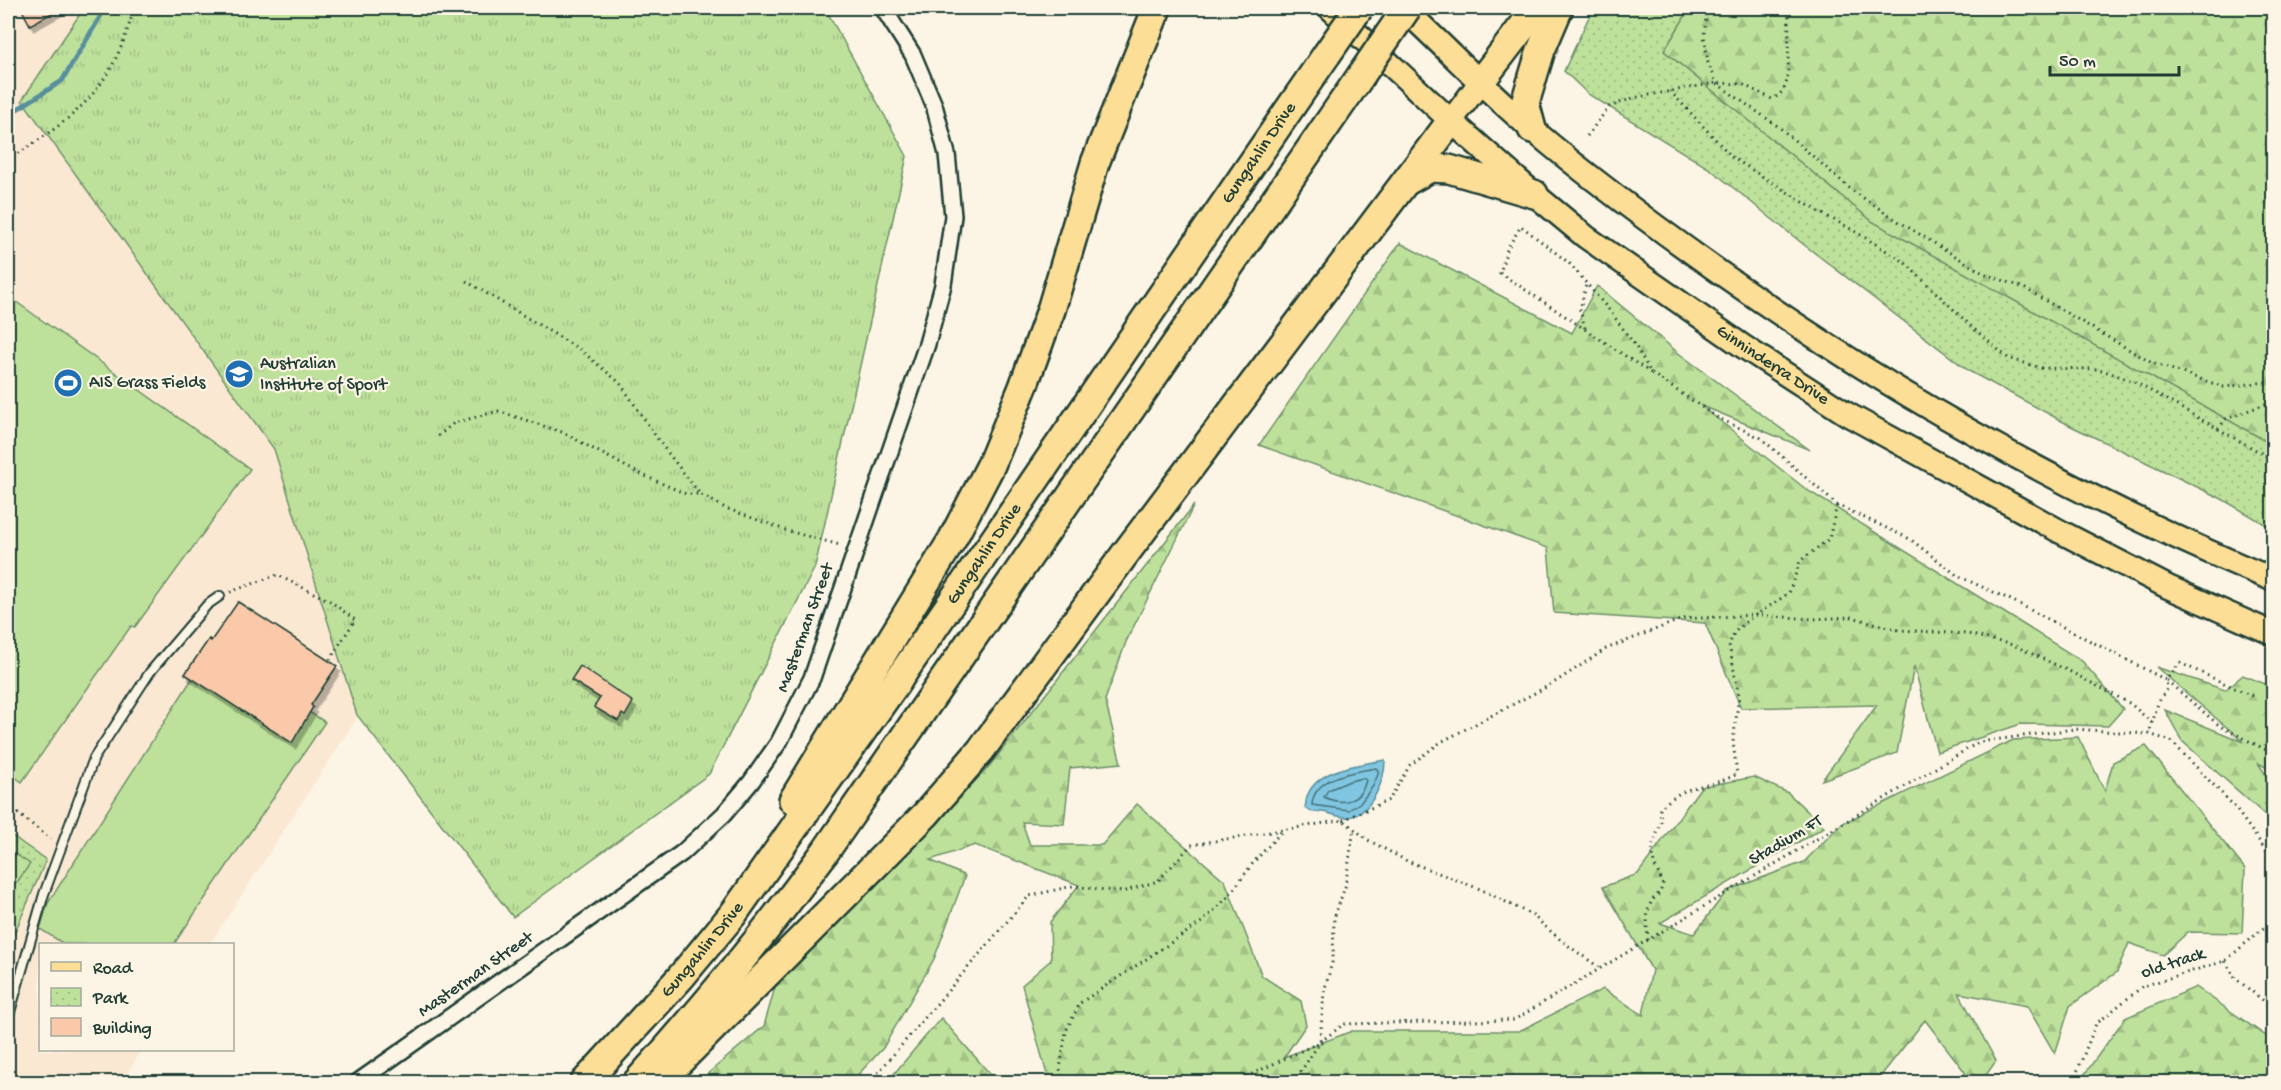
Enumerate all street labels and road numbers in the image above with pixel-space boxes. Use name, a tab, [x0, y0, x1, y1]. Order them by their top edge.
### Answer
street label: Gungahlin Drive	[1217, 98, 1302, 208]
street label: Ginninderra Drive	[1712, 320, 1834, 410]
street label: Gungahlin Drive	[942, 499, 1027, 609]
street label: Masterman Street	[773, 559, 840, 695]
street label: Stadium FT	[1746, 810, 1827, 871]
street label: Gungahlin Drive	[657, 898, 749, 1002]
street label: Masterman Street	[414, 927, 539, 1023]
street label: old track	[2138, 943, 2209, 984]

